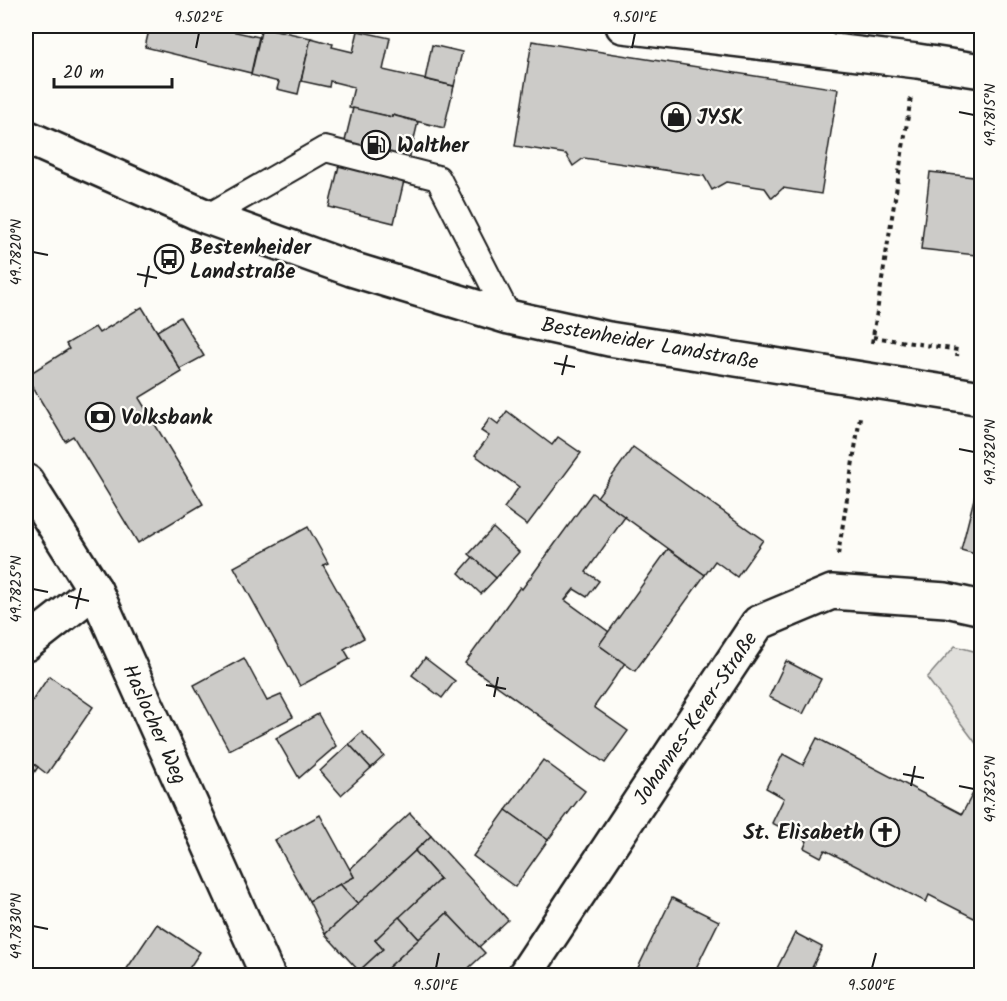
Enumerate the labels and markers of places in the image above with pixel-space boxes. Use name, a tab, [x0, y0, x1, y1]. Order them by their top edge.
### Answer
shop icon: JYSK	[660, 101, 692, 133]
place label: JYSK	[697, 102, 744, 135]
fuel station icon: Walther	[360, 129, 392, 161]
place label: Walther	[397, 130, 470, 163]
place label: Bestenheider Landstraße	[190, 232, 313, 289]
bus stop icon: Bestenheider Landstraße	[153, 243, 185, 275]
bank icon: Volksbank	[84, 401, 116, 433]
place label: Volksbank	[121, 402, 213, 435]
church icon: St. Elisabeth	[869, 816, 901, 848]
place label: St. Elisabeth	[743, 817, 864, 850]

